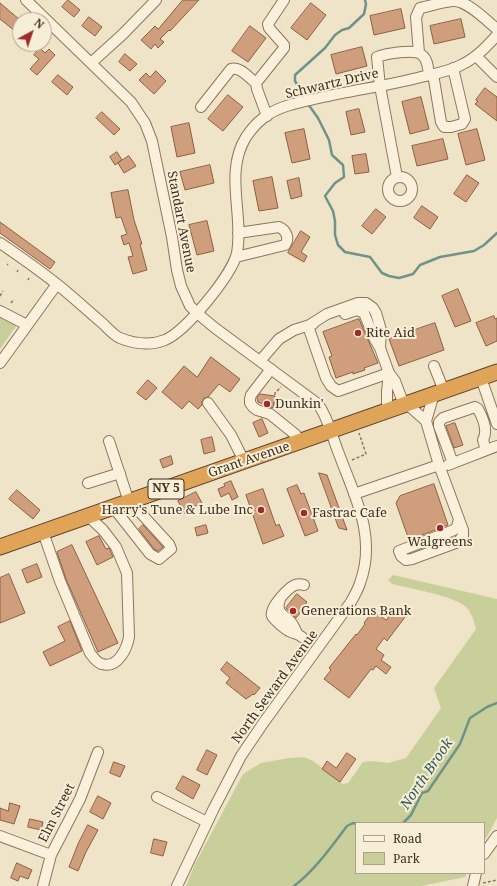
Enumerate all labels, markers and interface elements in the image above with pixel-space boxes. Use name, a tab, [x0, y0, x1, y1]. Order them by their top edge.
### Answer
north arrow	[12, 12, 52, 52]
text: N	[31, 15, 48, 32]
street label: Schwartz Drive	[284, 66, 380, 102]
street label: Standart Avenue	[163, 170, 199, 274]
place label: Rite Aid	[366, 325, 415, 341]
marker: Rite Aid	[353, 328, 363, 338]
place label: Dunkin'	[275, 396, 324, 412]
marker: Dunkin'	[262, 399, 272, 409]
street label: Grant Avenue	[206, 439, 292, 481]
road number: NY 5	[148, 479, 184, 499]
place label: Harry's Tune & Lube Inc	[101, 502, 253, 518]
marker: Harry's Tune & Lube Inc	[256, 505, 266, 515]
place label: Fastrac Cafe	[312, 505, 387, 521]
marker: Fastrac Cafe	[299, 508, 309, 518]
marker: Walgreens	[435, 523, 445, 533]
place label: Walgreens	[407, 534, 473, 550]
place label: Generations Bank	[301, 603, 411, 619]
marker: Generations Bank	[288, 606, 298, 616]
street label: North Seward Avenue	[229, 627, 321, 747]
water label: North Brook	[397, 735, 457, 813]
street label: Elm Street	[36, 781, 78, 845]
legend	[355, 822, 485, 874]
text: Road	[393, 830, 422, 847]
text: Park	[393, 850, 420, 867]

